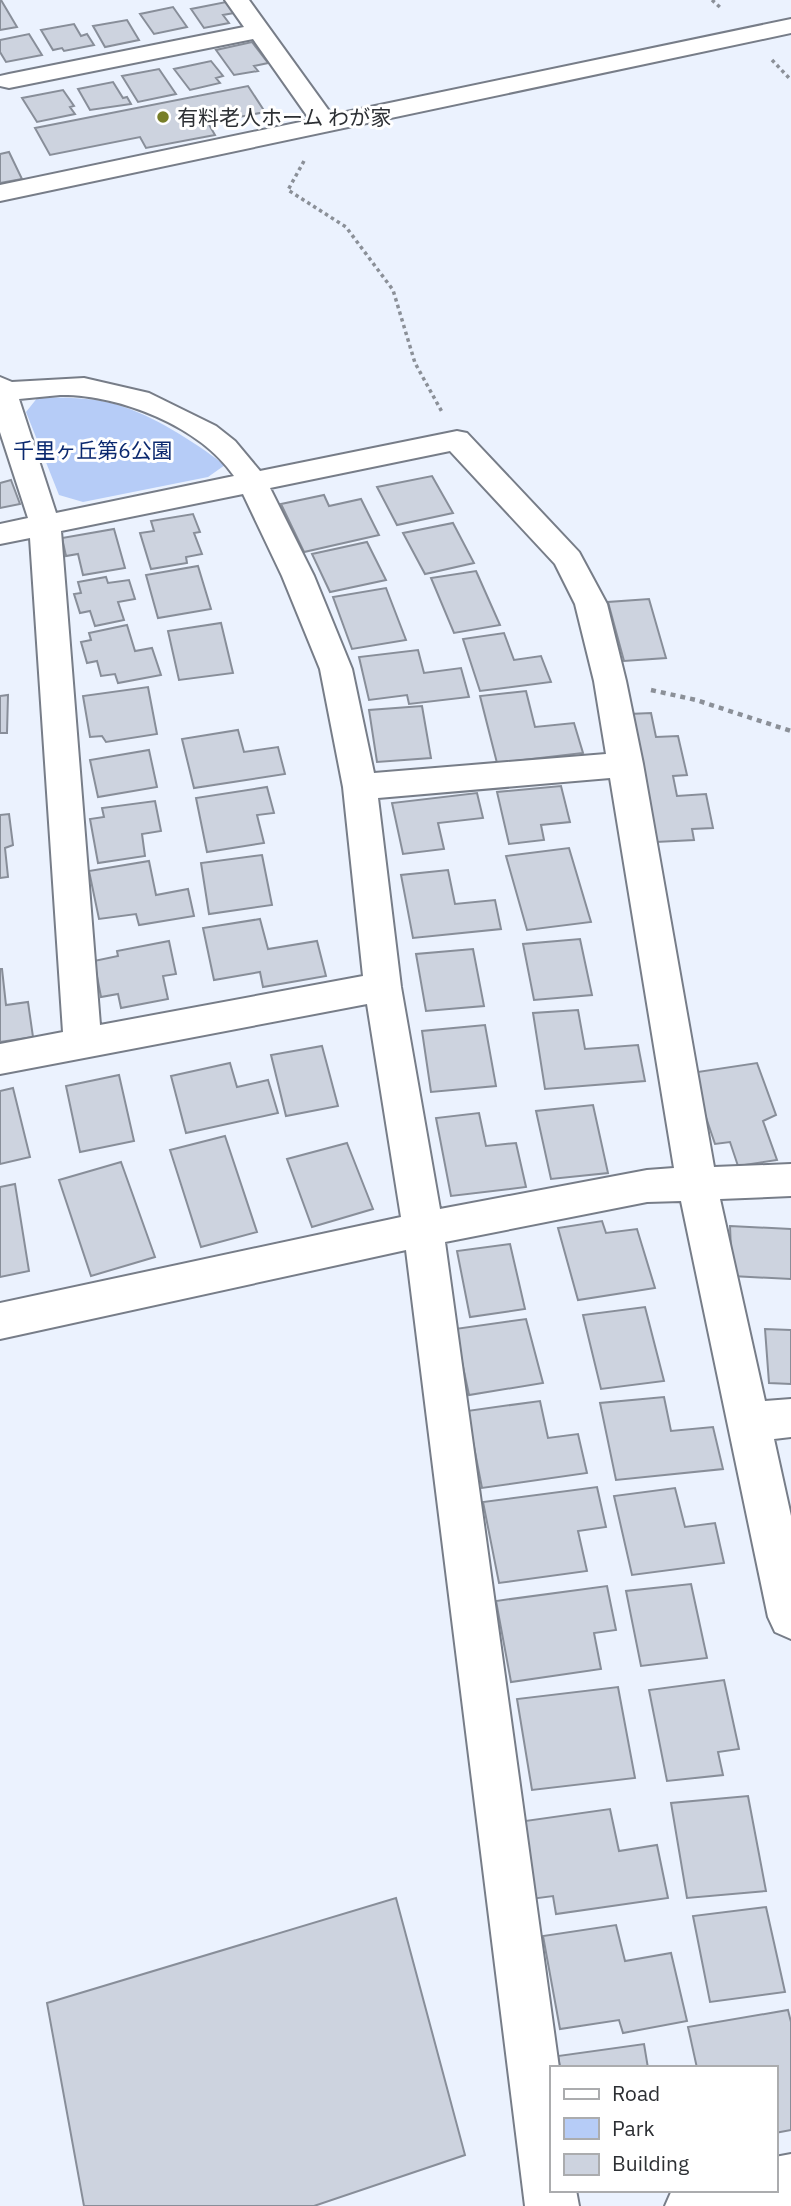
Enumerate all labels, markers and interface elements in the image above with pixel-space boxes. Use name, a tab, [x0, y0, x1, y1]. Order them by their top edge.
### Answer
place label: 有料老人ホーム わが家	[177, 103, 391, 131]
marker: 有料老人ホーム わが家	[155, 109, 171, 125]
park label: 千里ヶ丘第6公園	[13, 436, 173, 464]
legend	[550, 2066, 777, 2192]
text: Road	[612, 2079, 660, 2107]
text: Park	[612, 2114, 655, 2142]
text: Building	[612, 2149, 689, 2177]

